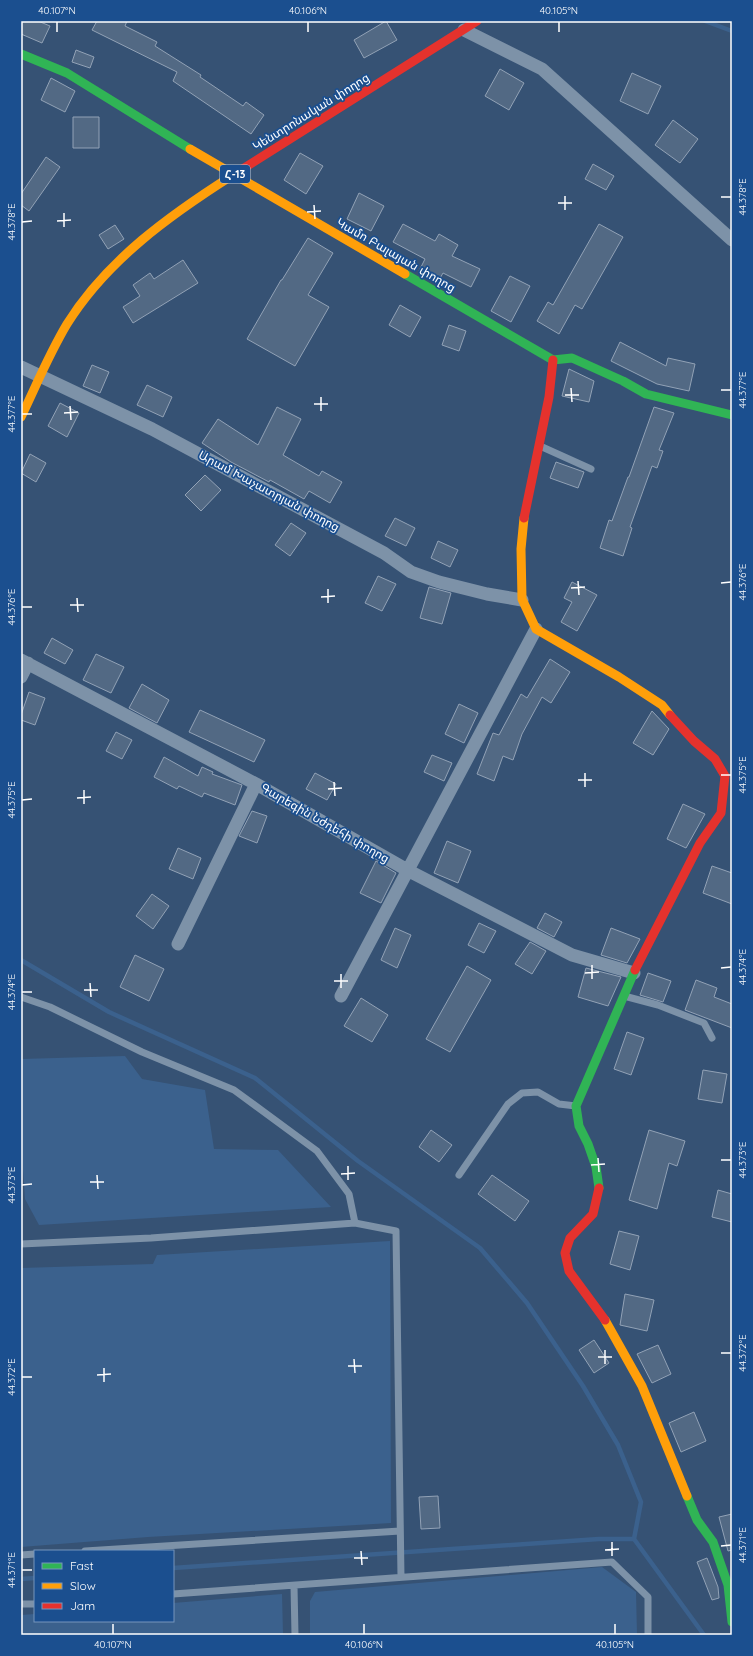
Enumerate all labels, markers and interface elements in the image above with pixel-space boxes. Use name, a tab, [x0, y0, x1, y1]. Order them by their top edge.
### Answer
text: 40.107°N	[38, 4, 76, 17]
text: 40.106°N	[289, 4, 327, 17]
text: 40.105°N	[540, 4, 578, 17]
street label: Կենտրոնական փողոց	[250, 69, 372, 154]
road number: Հ-13	[220, 165, 250, 183]
text: 44.378°E	[736, 178, 749, 216]
text: 44.378°E	[5, 203, 18, 241]
street label: Կամո Բալայան փողոց	[334, 214, 458, 295]
text: 44.377°E	[736, 371, 749, 408]
text: 44.377°E	[5, 395, 18, 432]
street label: Արամ Խաչատրյան փողոց	[196, 447, 342, 534]
text: 44.376°E	[736, 563, 749, 600]
text: 44.376°E	[5, 588, 18, 625]
text: 44.375°E	[736, 756, 749, 794]
street label: Գարեգին Նժդեհի փողոց	[258, 780, 392, 866]
text: 44.375°E	[5, 781, 18, 819]
text: 44.374°E	[736, 948, 749, 985]
text: 44.374°E	[5, 973, 18, 1010]
text: 44.373°E	[736, 1141, 749, 1178]
text: 44.373°E	[5, 1166, 18, 1203]
text: 44.372°E	[736, 1334, 749, 1372]
text: 44.372°E	[5, 1358, 18, 1396]
text: 44.371°E	[736, 1527, 749, 1563]
legend	[34, 1550, 174, 1622]
text: 44.371°E	[5, 1552, 18, 1588]
text: Fast	[70, 1558, 94, 1573]
text: Slow	[70, 1578, 96, 1593]
text: Jam	[70, 1598, 95, 1613]
text: 40.107°N	[94, 1638, 132, 1651]
text: 40.106°N	[345, 1638, 383, 1651]
text: 40.105°N	[596, 1638, 634, 1651]

